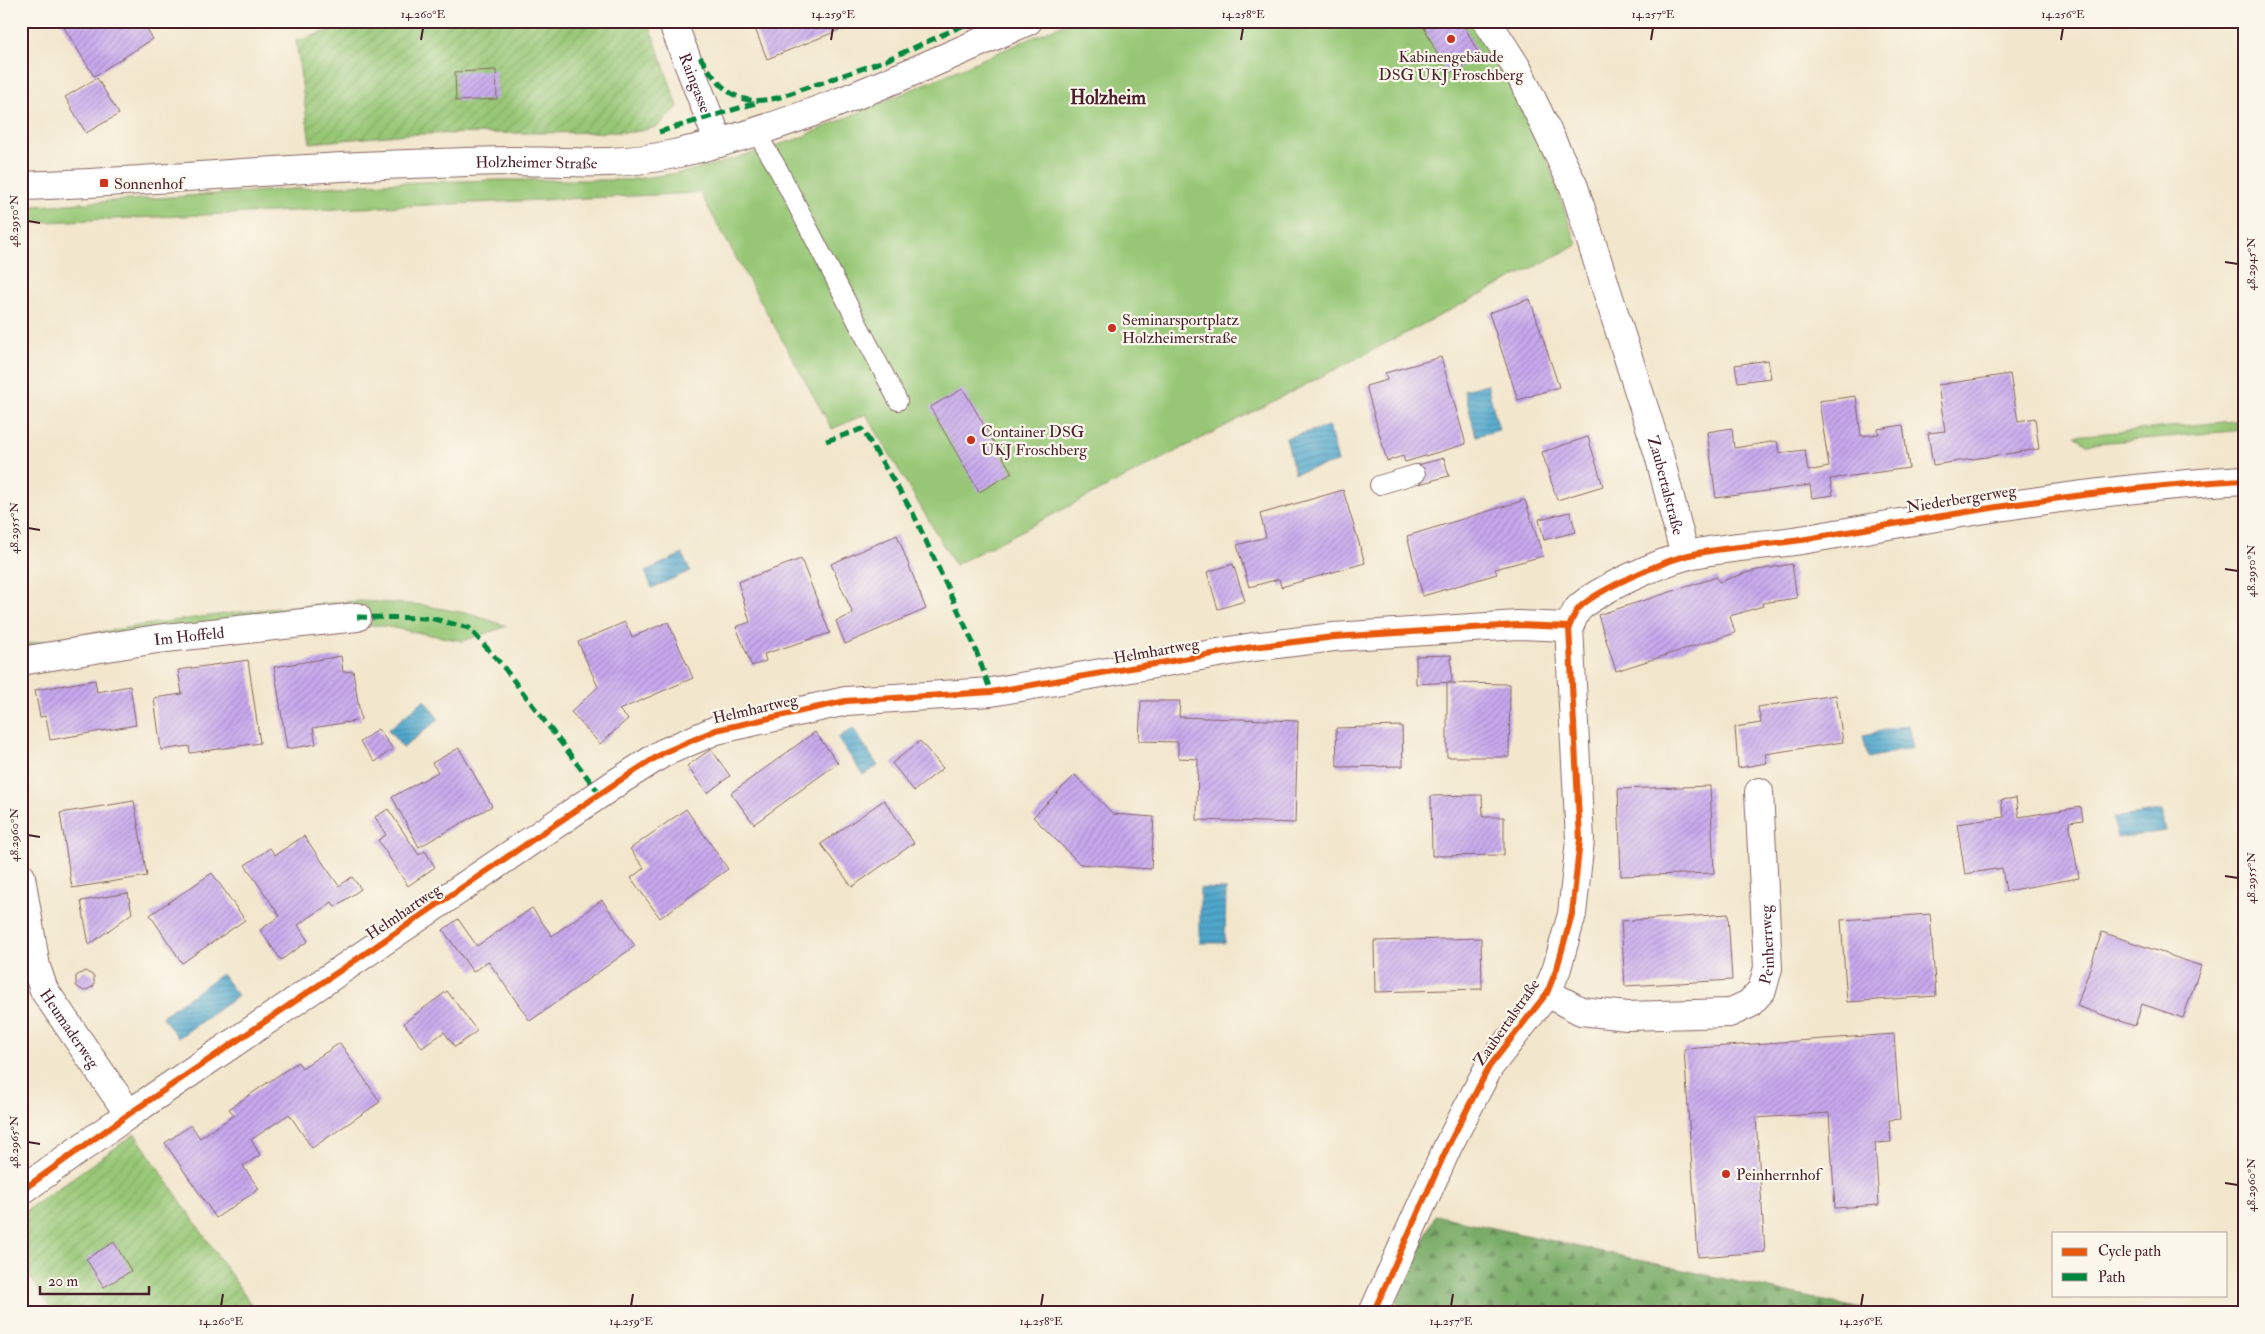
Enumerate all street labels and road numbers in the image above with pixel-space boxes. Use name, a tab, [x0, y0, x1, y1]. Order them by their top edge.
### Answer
street label: Raingasse	[674, 50, 715, 116]
street label: Holzheimer Straße	[475, 152, 598, 173]
street label: Zaubertalstraße	[1643, 433, 1688, 537]
street label: Niederbergerweg	[1905, 480, 2019, 518]
street label: Im Hoffeld	[153, 623, 225, 650]
street label: Helmhartweg	[1112, 633, 1202, 668]
street label: Helmhartweg	[711, 689, 801, 728]
street label: Helmhartweg	[362, 879, 446, 944]
street label: Peinherrweg	[1755, 903, 1779, 987]
street label: Zaubertalstraße	[1469, 975, 1544, 1070]
street label: Heumaderweg	[35, 985, 104, 1073]

